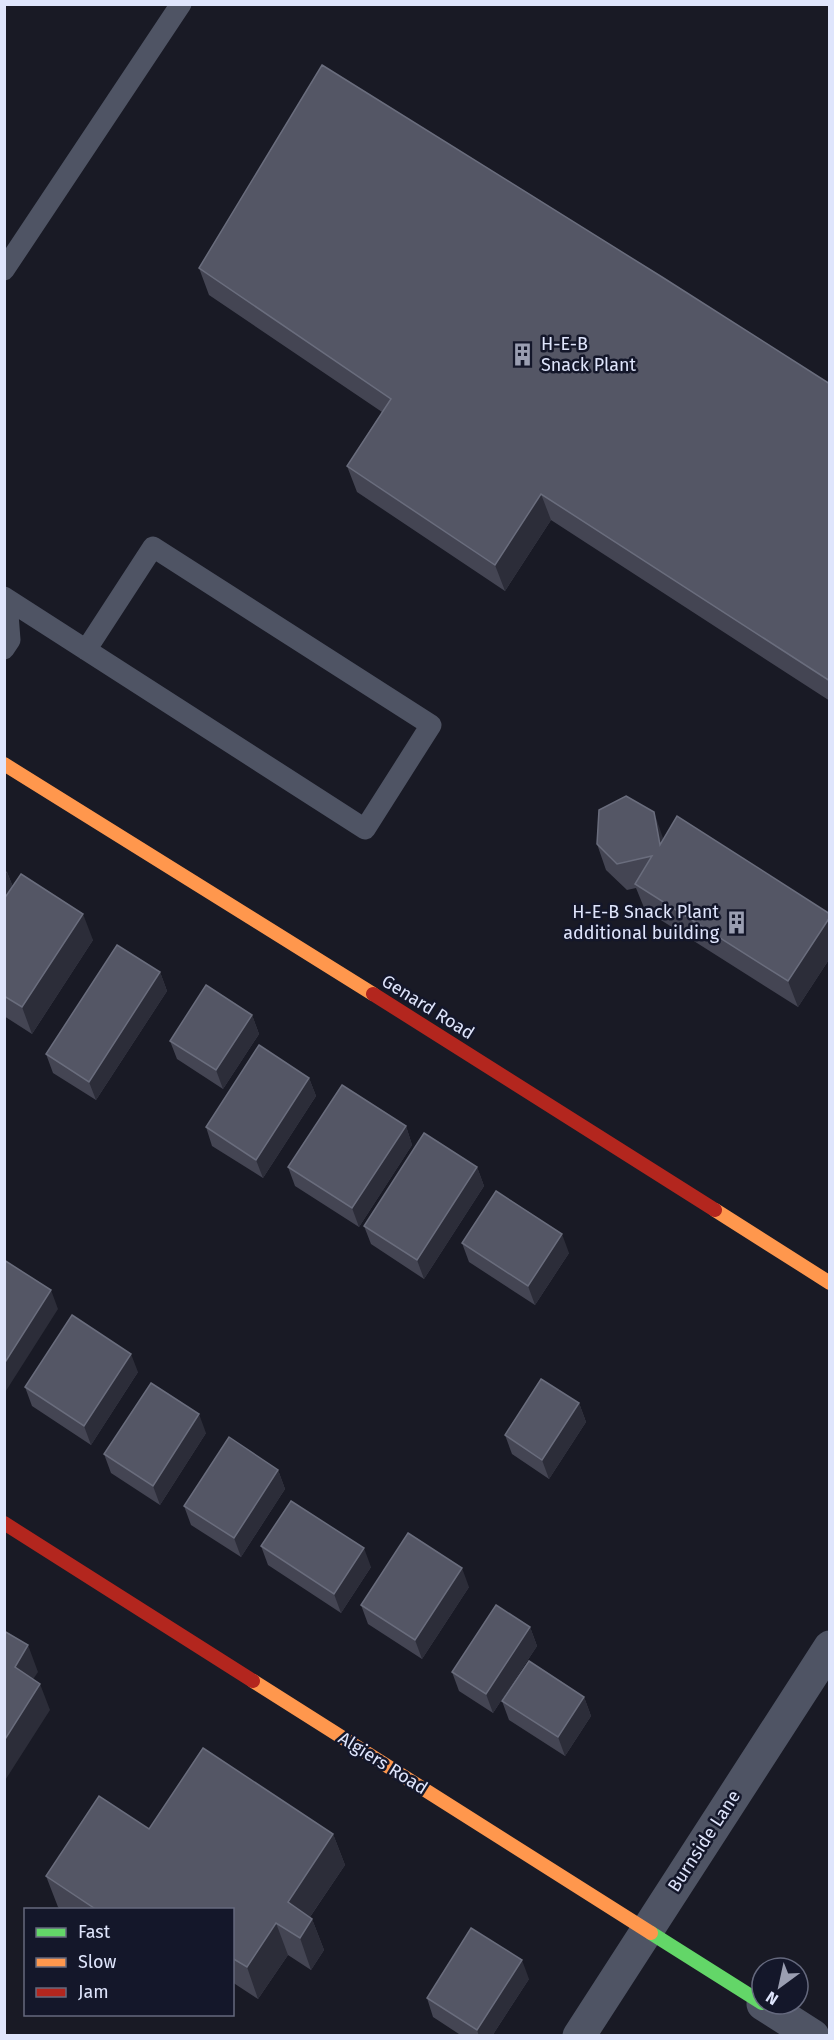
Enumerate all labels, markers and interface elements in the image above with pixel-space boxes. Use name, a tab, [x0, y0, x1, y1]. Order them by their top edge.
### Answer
place label: H-E-B Snack Plant	[541, 333, 637, 376]
building icon: H-E-B Snack Plant	[510, 341, 536, 367]
place label: H-E-B Snack Plant additional building	[563, 901, 720, 944]
building icon: H-E-B Snack Plant additional building	[724, 909, 750, 935]
street label: Genard Road	[378, 970, 478, 1044]
street label: Algiers Road	[334, 1727, 432, 1799]
street label: Burnside Lane	[663, 1786, 745, 1896]
legend	[24, 1908, 234, 2016]
text: Fast	[78, 1921, 111, 1943]
text: Slow	[78, 1951, 117, 1973]
north arrow	[750, 1956, 810, 2016]
text: Jam	[78, 1981, 109, 2003]
text: N	[762, 1987, 782, 2009]

